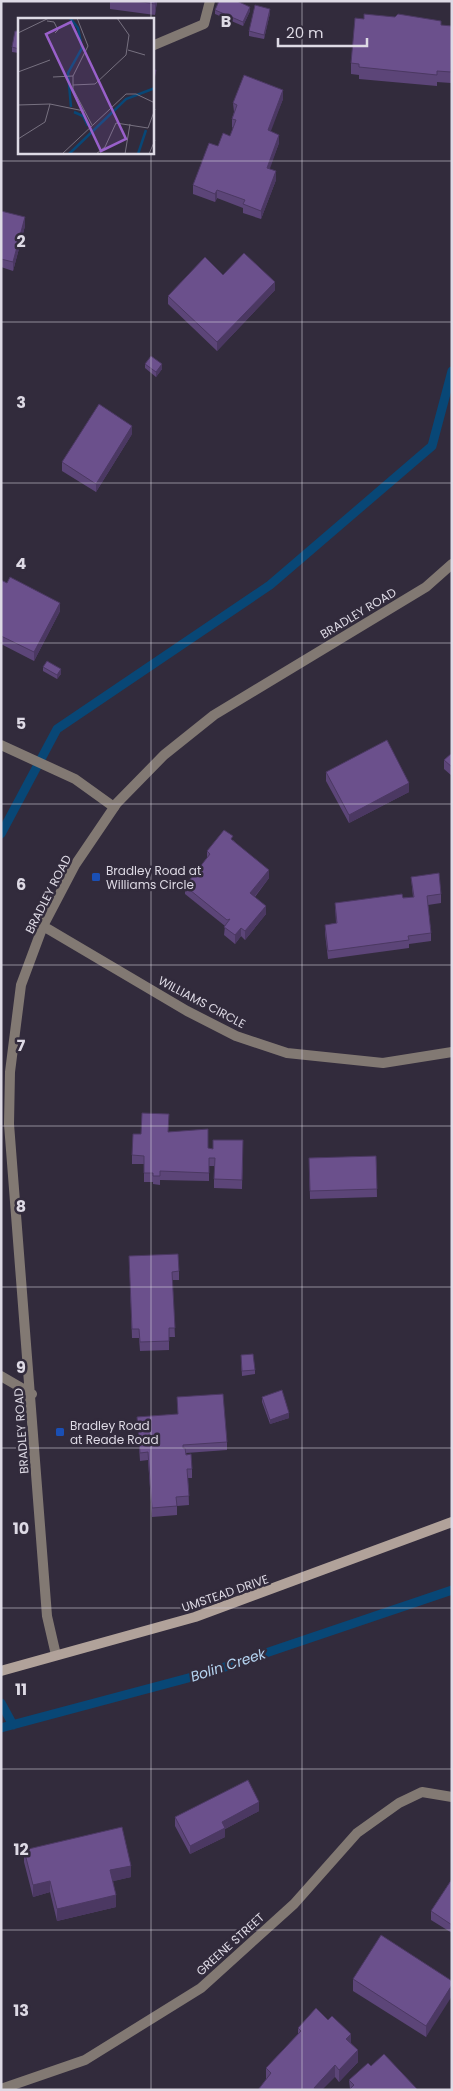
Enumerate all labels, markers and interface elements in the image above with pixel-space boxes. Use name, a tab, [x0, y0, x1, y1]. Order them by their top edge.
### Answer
text: B	[221, 10, 231, 33]
scale bar	[278, 15, 367, 47]
inset map	[18, 18, 154, 154]
text: 20 m	[286, 22, 324, 43]
text: 2	[16, 230, 26, 253]
text: 3	[16, 391, 26, 414]
text: 4	[16, 552, 27, 575]
street label: BRADLEY ROAD	[317, 584, 399, 642]
text: 5	[16, 712, 26, 735]
street label: BRADLEY ROAD	[21, 852, 75, 936]
place label: Bradley Road at Williams Circle	[106, 862, 201, 893]
marker: Bradley Road at Williams Circle	[90, 871, 102, 883]
text: 6	[16, 873, 26, 896]
street label: WILLIAMS CIRCLE	[155, 972, 249, 1032]
text: 7	[17, 1034, 26, 1057]
text: 8	[16, 1195, 26, 1218]
text: 9	[16, 1356, 26, 1379]
street label: BRADLEY ROAD	[10, 1387, 32, 1475]
place label: Bradley Road at Reade Road	[70, 1417, 159, 1448]
marker: Bradley Road at Reade Road	[54, 1426, 66, 1438]
text: 10	[13, 1517, 29, 1540]
street label: UMSTEAD DRIVE	[179, 1570, 271, 1616]
water label: Bolin Creek	[188, 1643, 269, 1687]
text: 11	[15, 1678, 27, 1701]
text: 12	[13, 1838, 29, 1861]
street label: GREENE STREET	[192, 1908, 268, 1979]
text: 13	[13, 1999, 29, 2022]

